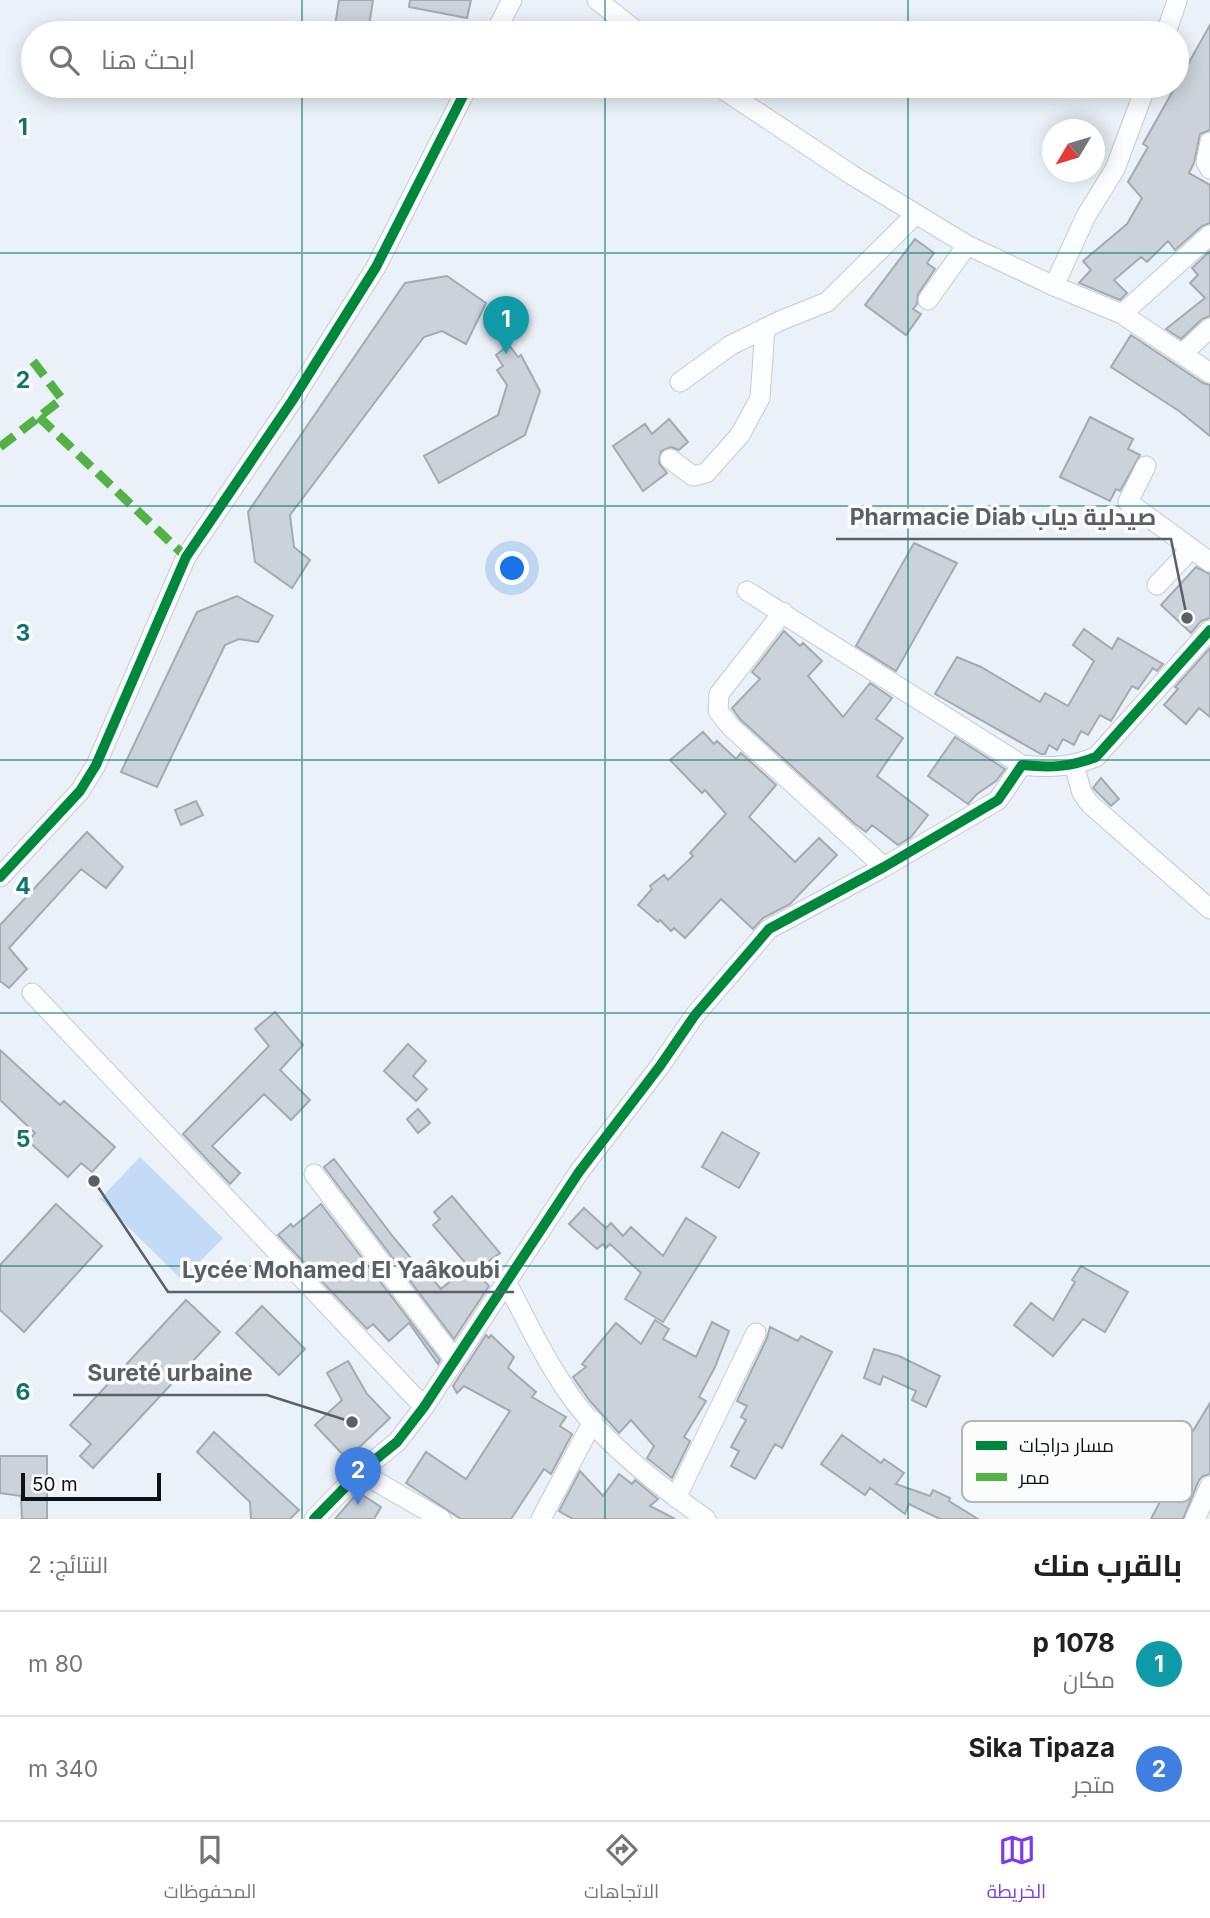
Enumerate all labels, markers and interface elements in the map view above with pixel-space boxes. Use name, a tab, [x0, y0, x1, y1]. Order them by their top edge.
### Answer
search box	[21, 21, 1189, 98]
icon: search	[45, 41, 83, 79]
text: ابحث هنا	[101, 44, 195, 75]
text: 1	[18, 113, 28, 141]
north arrow	[1042, 119, 1105, 182]
pin: 1	[483, 296, 529, 354]
text: 2	[16, 366, 30, 394]
callout: Pharmacie Diab صيدلية دياب	[836, 495, 1171, 539]
text: Pharmacie Diab صيدلية دياب	[850, 503, 1156, 531]
your location	[495, 551, 529, 585]
text: 3	[16, 619, 30, 647]
text: 4	[15, 872, 31, 900]
text: 5	[16, 1125, 30, 1153]
callout: Lycée Mohamed El Yaâkoubi	[168, 1248, 514, 1292]
text: Lycée Mohamed El Yaâkoubi	[182, 1256, 500, 1284]
callout: Sureté urbaine	[73, 1351, 267, 1395]
text: Sureté urbaine	[87, 1359, 253, 1387]
text: 6	[16, 1378, 30, 1406]
legend	[962, 1421, 1192, 1502]
text: مسار دراجات	[1019, 1434, 1114, 1457]
pin: 2	[335, 1447, 381, 1505]
text: ممر	[1018, 1466, 1050, 1489]
scale bar	[21, 1470, 161, 1502]
text: 50 m	[32, 1473, 78, 1496]
text: بالقرب منك	[1033, 1547, 1182, 1583]
text: النتائج: 2	[28, 1551, 109, 1579]
text: p 1078	[1033, 1627, 1115, 1658]
text: 80 m	[28, 1650, 83, 1678]
text: 1	[1154, 1650, 1164, 1678]
text: مكان	[1063, 1666, 1115, 1694]
text: Sika Tipaza	[968, 1732, 1115, 1763]
text: 340 m	[28, 1755, 98, 1783]
text: 2	[1152, 1755, 1166, 1783]
text: متجر	[1073, 1771, 1115, 1799]
tab: المحفوظات	[164, 1831, 256, 1909]
tab: الاتجاهات	[584, 1831, 659, 1909]
tab: الخريطة	[987, 1831, 1046, 1909]

